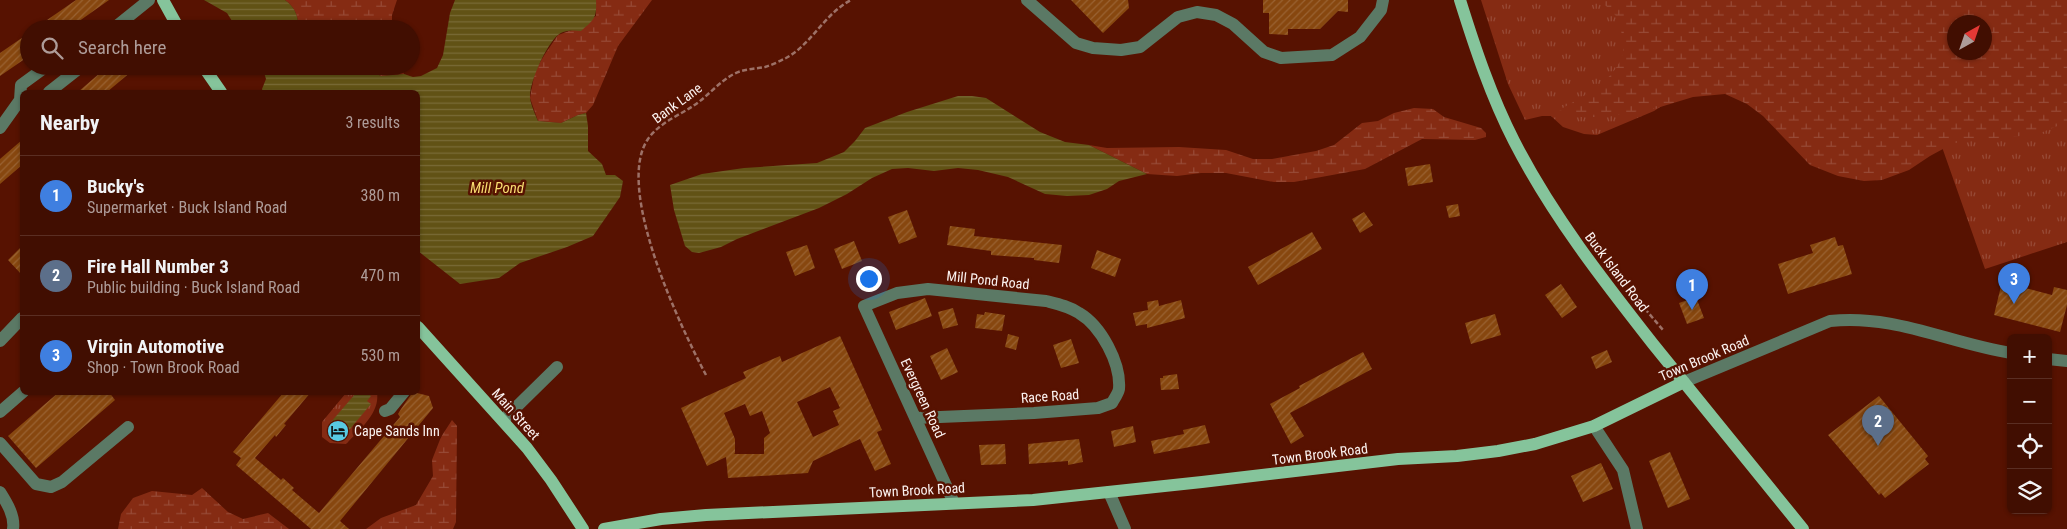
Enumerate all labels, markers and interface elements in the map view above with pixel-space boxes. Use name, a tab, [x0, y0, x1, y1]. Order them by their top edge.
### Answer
north arrow	[1947, 15, 1992, 60]
search box	[20, 20, 420, 75]
icon: search	[38, 34, 66, 62]
text: Search here	[78, 36, 166, 59]
street label: Bank Lane	[649, 79, 705, 126]
text: Nearby	[40, 111, 99, 135]
text: 3 results	[345, 113, 400, 132]
text: Bucky's	[87, 175, 144, 198]
water label: Mill Pond	[470, 179, 525, 197]
text: 1	[52, 186, 60, 205]
text: 380 m	[361, 186, 400, 205]
text: Supermarket · Buck Island Road	[87, 198, 287, 217]
street label: Buck Island Road	[1582, 229, 1652, 315]
text: Fire Hall Number 3	[87, 255, 229, 278]
pin: 3	[1998, 263, 2030, 304]
text: 2	[52, 266, 60, 285]
text: 470 m	[361, 266, 400, 285]
your location	[856, 266, 882, 292]
street label: Mill Pond Road	[946, 268, 1030, 292]
pin: 1	[1676, 269, 1708, 310]
text: Public building · Buck Island Road	[87, 278, 300, 297]
street label: Town Brook Road	[1657, 332, 1751, 384]
map controls	[2007, 334, 2052, 514]
button: +	[2007, 334, 2052, 379]
text: Virgin Automotive	[87, 335, 224, 358]
text: 3	[52, 346, 60, 365]
text: 530 m	[361, 346, 400, 365]
street label: Evergreen Road	[898, 356, 948, 440]
text: Shop · Town Brook Road	[87, 358, 240, 377]
button: −	[2007, 379, 2052, 424]
street label: Main Street	[489, 385, 543, 443]
street label: Race Road	[1020, 386, 1080, 406]
pin: 2	[1862, 405, 1894, 446]
hotel icon: Cape Sands Inn	[326, 419, 350, 443]
place label: Cape Sands Inn	[354, 423, 440, 439]
button: locate	[2007, 424, 2052, 469]
street label: Town Brook Road	[1271, 440, 1369, 468]
button: layers	[2007, 469, 2052, 514]
street label: Town Brook Road	[869, 479, 965, 501]

